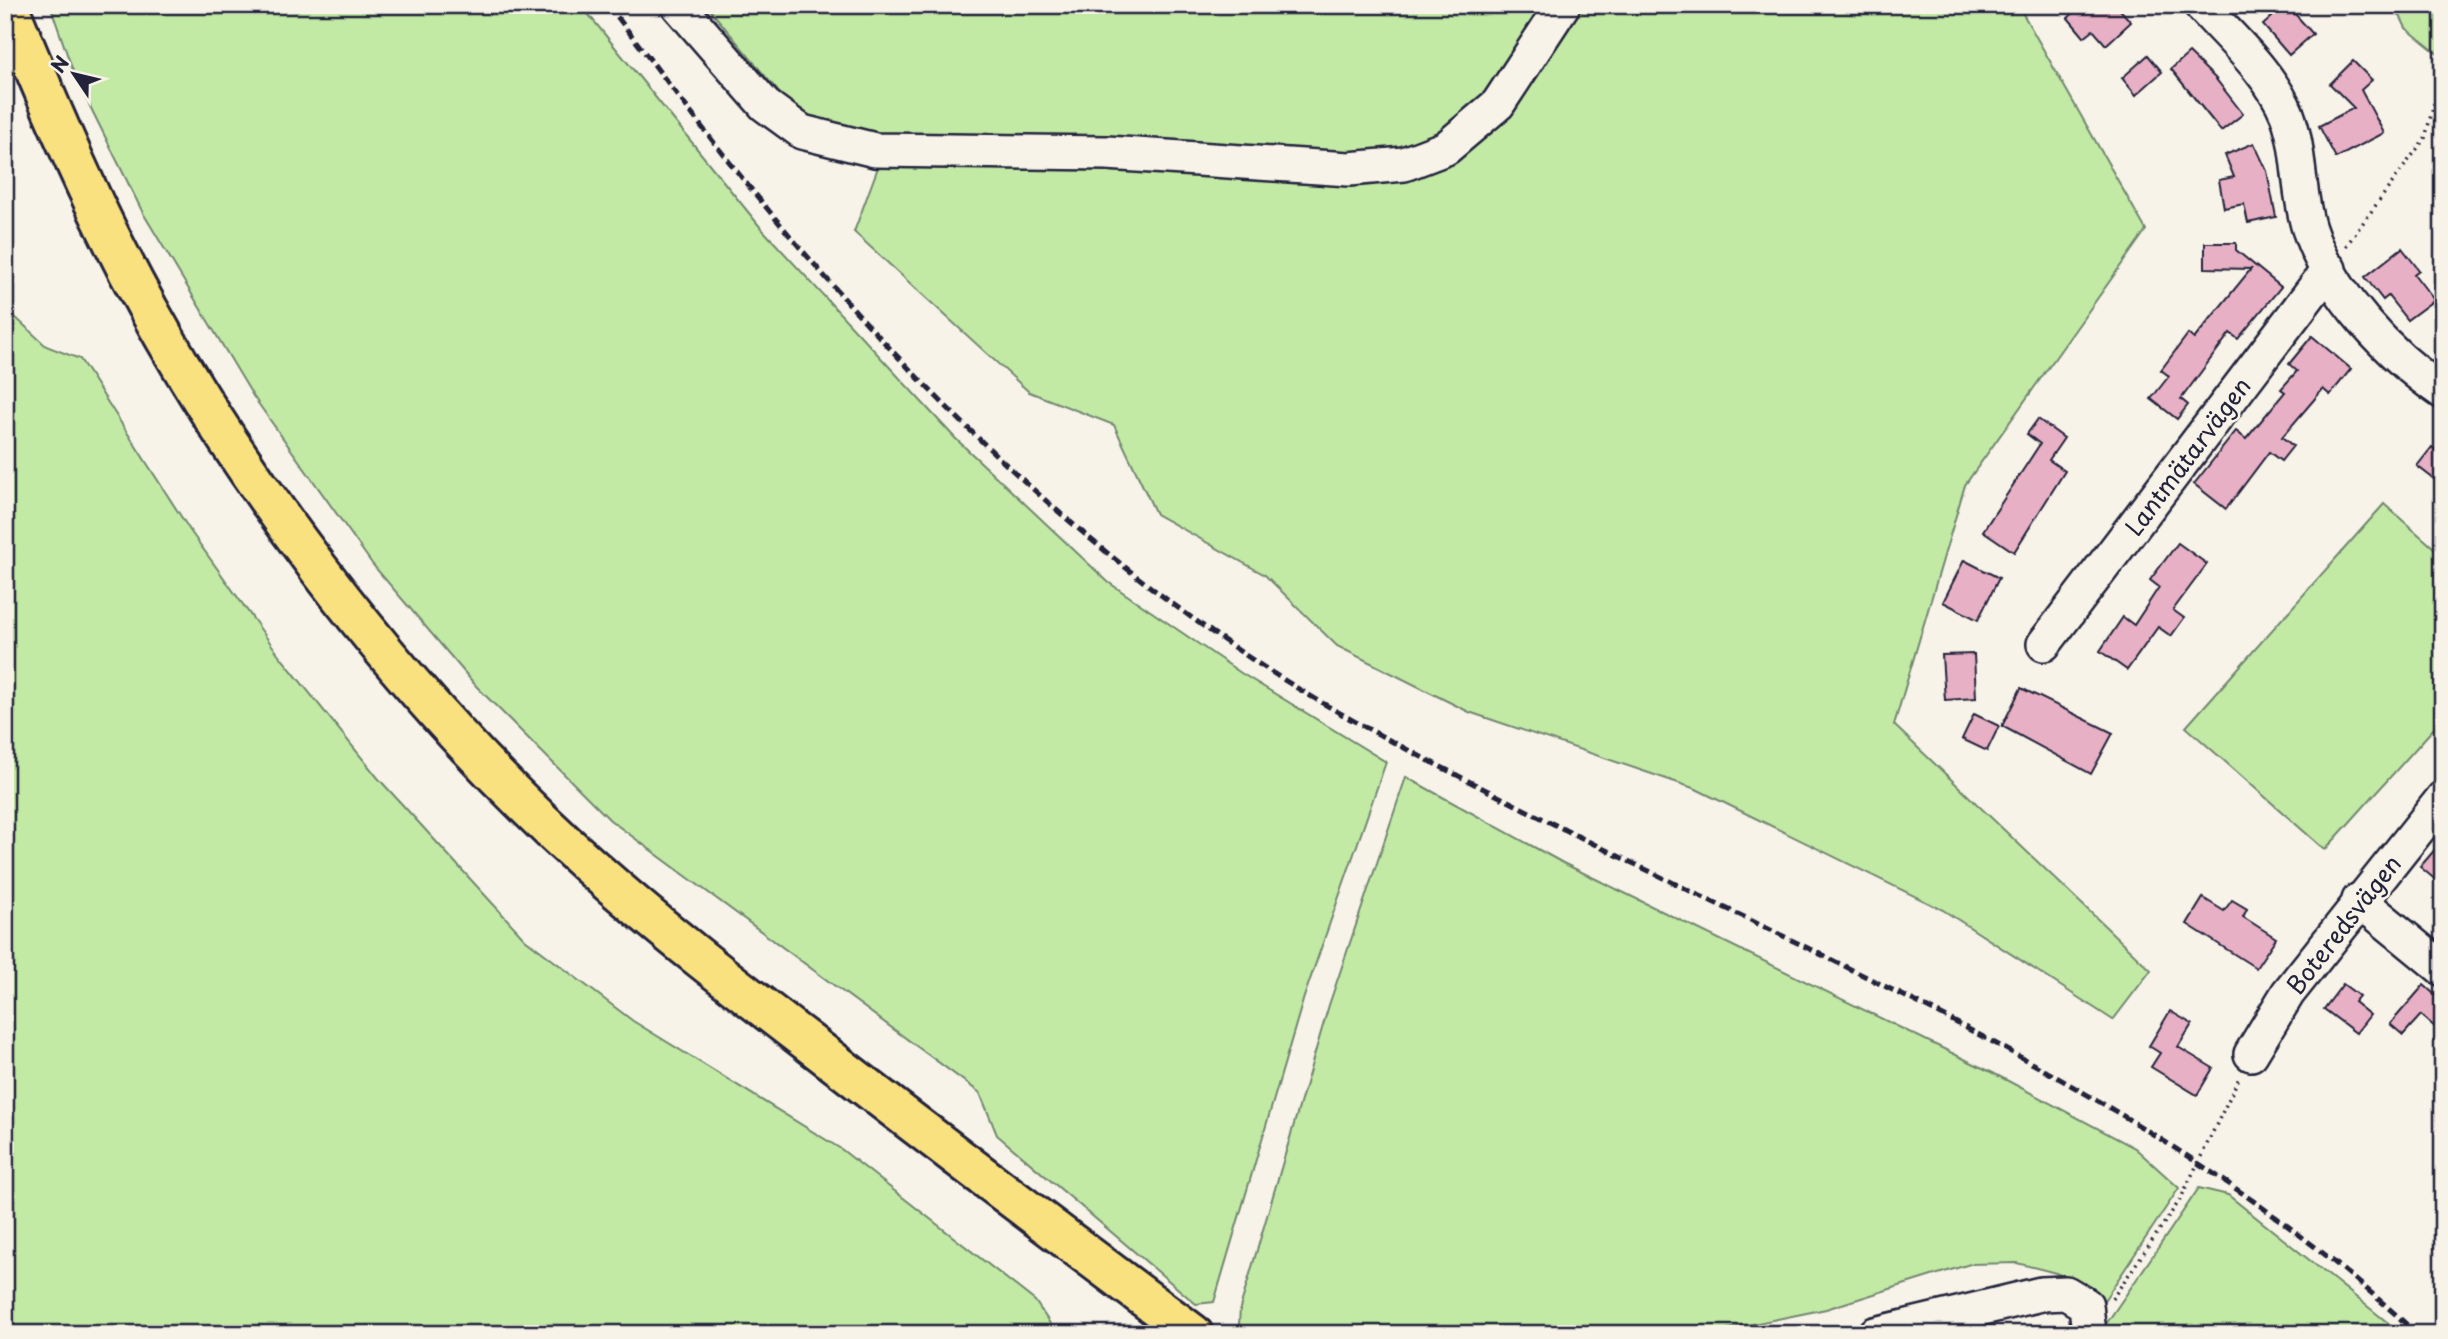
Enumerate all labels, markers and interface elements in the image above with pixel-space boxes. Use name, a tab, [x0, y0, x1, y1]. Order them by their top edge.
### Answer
north arrow	[38, 38, 108, 108]
text: N	[43, 49, 75, 78]
street label: Lantmätarvägen	[2115, 369, 2259, 543]
street label: Boteredsvägen	[2277, 847, 2409, 1001]

